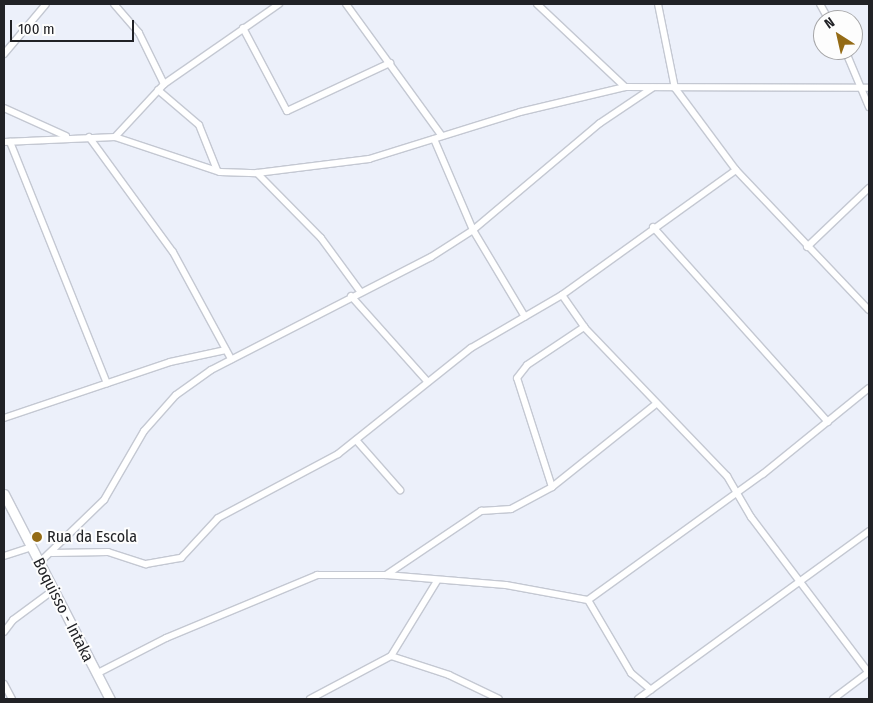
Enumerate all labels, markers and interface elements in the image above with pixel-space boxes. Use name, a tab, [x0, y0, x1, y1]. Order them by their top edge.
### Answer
scale bar	[12, 10, 136, 42]
north arrow	[813, 10, 863, 60]
text: N	[821, 14, 838, 32]
text: 100 m	[18, 20, 55, 38]
place label: Rua da Escola	[47, 527, 137, 547]
marker: Rua da Escola	[31, 531, 43, 543]
street label: Boquisso - Intaka	[29, 555, 97, 665]

